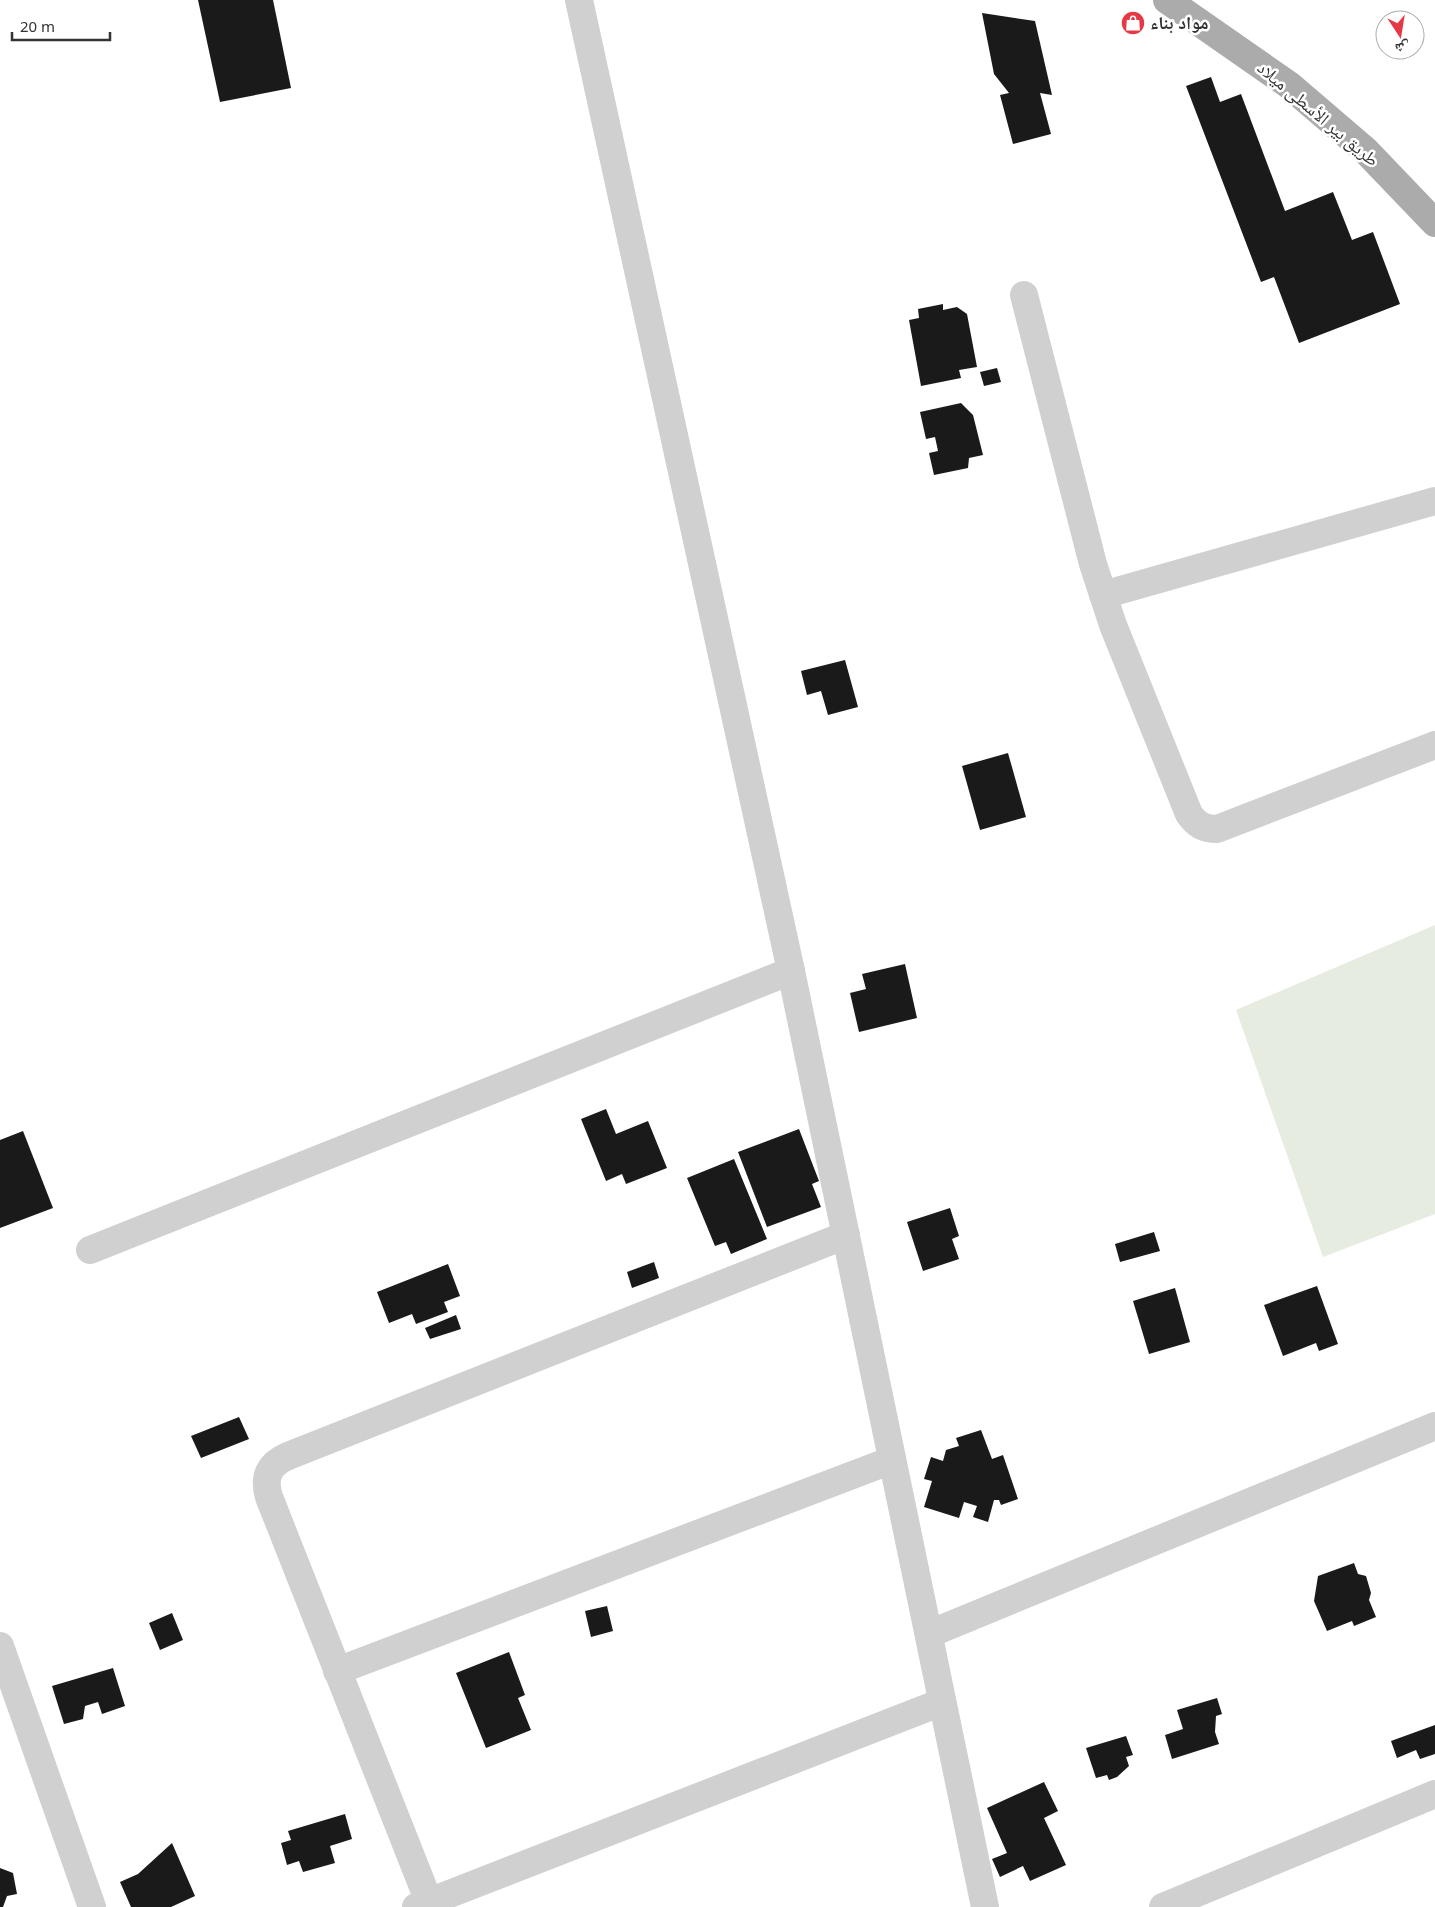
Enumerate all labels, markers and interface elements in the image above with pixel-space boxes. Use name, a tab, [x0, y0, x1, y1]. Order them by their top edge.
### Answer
scale bar	[12, 10, 110, 42]
shop icon: مواد بناء	[1120, 10, 1146, 36]
place label: مواد بناء	[1150, 10, 1208, 34]
north arrow	[1375, 10, 1425, 60]
text: 20 m	[20, 16, 55, 36]
text: ش	[1393, 37, 1412, 59]
street label: طريق بير الأسطى ميلاد	[1253, 55, 1385, 171]

